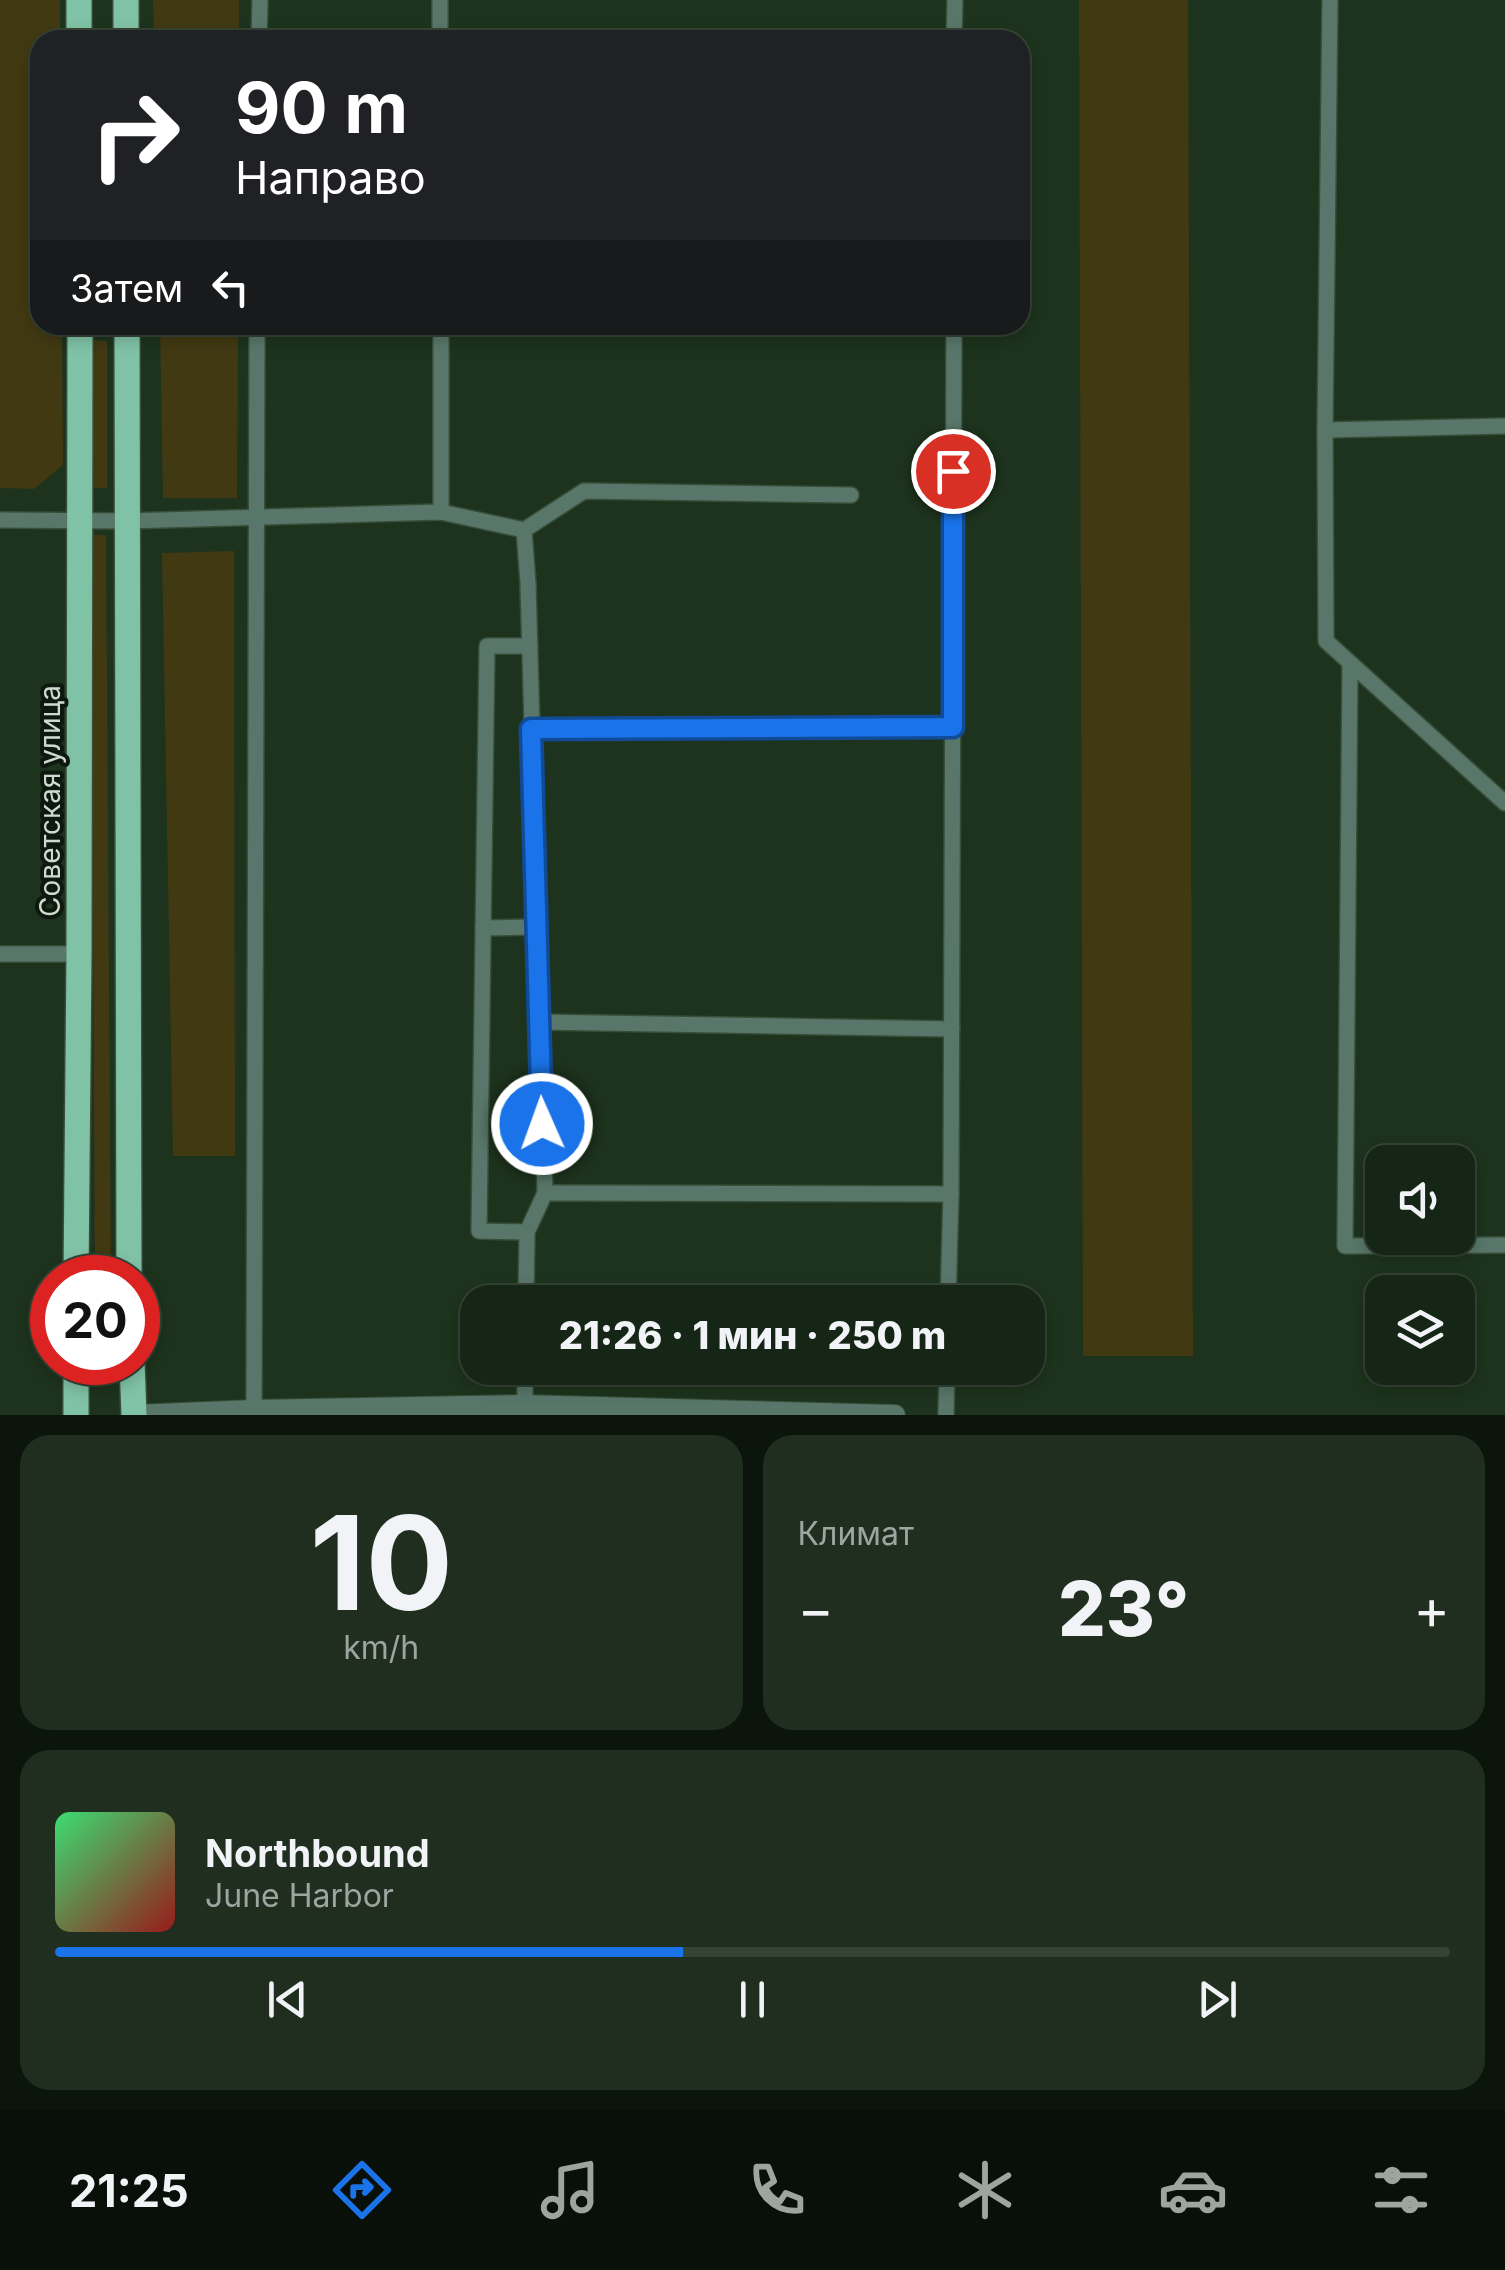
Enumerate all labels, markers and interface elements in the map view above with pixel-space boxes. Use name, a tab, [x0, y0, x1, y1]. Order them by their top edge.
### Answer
text: 90 m	[235, 65, 408, 150]
icon: right	[70, 70, 200, 200]
text: Направо	[235, 150, 426, 205]
icon: left	[203, 260, 258, 315]
text: Затем	[70, 265, 183, 311]
pin	[911, 429, 996, 514]
icon: arrive	[926, 444, 981, 499]
street label: Советская улица	[33, 685, 67, 917]
position arrow	[490, 1072, 594, 1176]
map controls	[1365, 1145, 1475, 1385]
button: sound	[1365, 1145, 1475, 1255]
speed limit sign: 20	[30, 1255, 160, 1385]
button: layers	[1365, 1275, 1475, 1385]
text: 21:26 · 1 мин · 250 m	[559, 1312, 946, 1358]
text: 10	[309, 1484, 453, 1641]
text: Климат	[798, 1514, 914, 1553]
text: 23°	[1058, 1563, 1189, 1654]
text: −	[798, 1576, 834, 1642]
text: +	[1414, 1576, 1450, 1642]
text: km/h	[343, 1628, 419, 1667]
text: Northbound	[205, 1830, 430, 1876]
text: June Harbor	[205, 1876, 394, 1915]
icon: previous	[260, 1972, 315, 2027]
icon: pause	[725, 1972, 780, 2027]
icon: next	[1190, 1972, 1245, 2027]
icon: directions	[327, 2155, 397, 2225]
icon: music	[535, 2155, 605, 2225]
icon: phone	[742, 2155, 812, 2225]
icon: climate	[950, 2155, 1020, 2225]
icon: car	[1158, 2155, 1228, 2225]
icon: filters	[1366, 2155, 1436, 2225]
text: 21:25	[69, 2163, 189, 2218]

